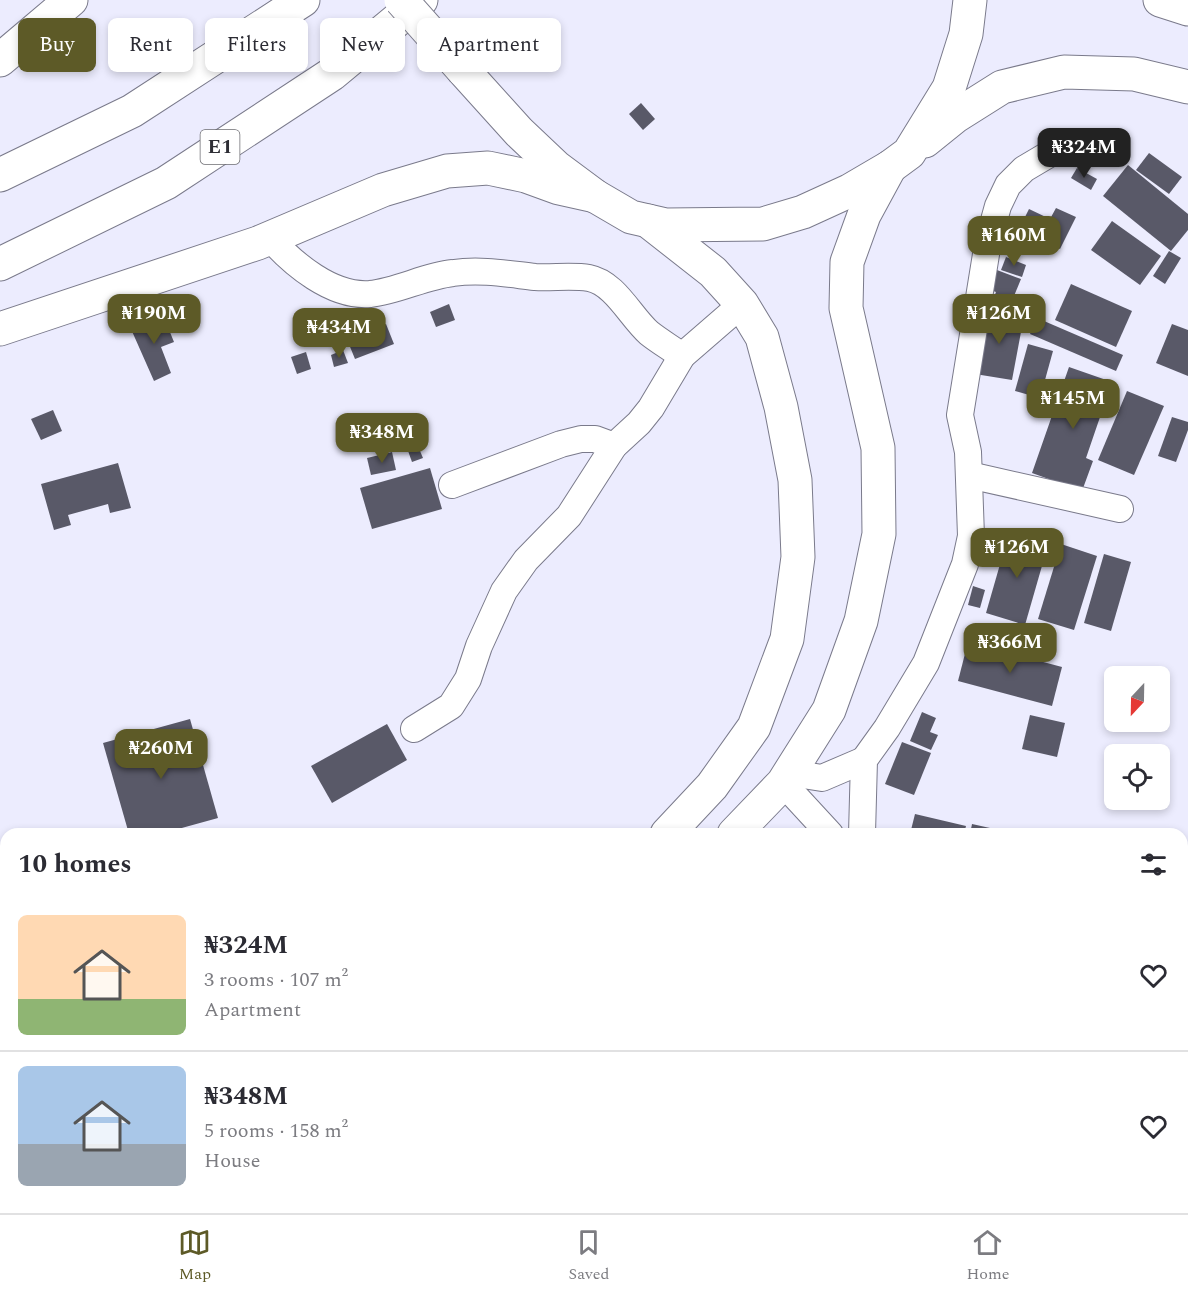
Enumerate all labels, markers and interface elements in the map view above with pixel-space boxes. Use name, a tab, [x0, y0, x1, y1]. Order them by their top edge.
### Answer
chip: Buy	[18, 18, 96, 72]
chip: Rent	[108, 18, 193, 72]
chip: Filters	[205, 18, 308, 72]
chip: New	[320, 18, 405, 72]
chip: Apartment	[417, 18, 561, 72]
pin: ₦324M	[1042, 128, 1126, 179]
road number: E1	[200, 130, 240, 164]
text: ₦324M	[1052, 132, 1116, 162]
pin: ₦160M	[972, 216, 1056, 267]
text: ₦160M	[982, 220, 1046, 250]
pin: ₦190M	[112, 294, 196, 345]
pin: ₦126M	[957, 294, 1041, 345]
text: ₦190M	[122, 298, 186, 328]
text: ₦126M	[967, 298, 1031, 328]
pin: ₦434M	[297, 308, 381, 359]
text: ₦434M	[307, 312, 371, 342]
pin: ₦145M	[1031, 379, 1115, 430]
text: ₦145M	[1041, 383, 1105, 413]
pin: ₦348M	[340, 413, 424, 464]
text: ₦348M	[350, 417, 414, 447]
pin: ₦126M	[975, 528, 1059, 579]
text: ₦126M	[985, 532, 1049, 562]
pin: ₦366M	[968, 623, 1052, 674]
text: ₦366M	[978, 627, 1042, 657]
north arrow	[1104, 666, 1170, 732]
map controls	[1104, 666, 1170, 810]
pin: ₦260M	[119, 729, 203, 780]
text: ₦260M	[129, 733, 193, 763]
button: locate	[1104, 744, 1170, 810]
text: 10 homes	[18, 844, 132, 884]
icon: filters	[1137, 848, 1170, 881]
text: ₦324M	[204, 925, 288, 965]
icon: home	[66, 939, 138, 1011]
icon: heart	[1137, 959, 1170, 992]
text: 3 rooms · 107 m²	[204, 965, 348, 995]
text: Apartment	[204, 995, 301, 1025]
text: ₦348M	[204, 1076, 288, 1116]
icon: home	[66, 1090, 138, 1162]
icon: heart	[1137, 1110, 1170, 1143]
text: 5 rooms · 158 m²	[204, 1116, 348, 1146]
text: House	[204, 1146, 261, 1176]
tab: Map	[178, 1226, 211, 1286]
tab: Saved	[568, 1226, 609, 1286]
tab: Home	[966, 1226, 1010, 1286]

